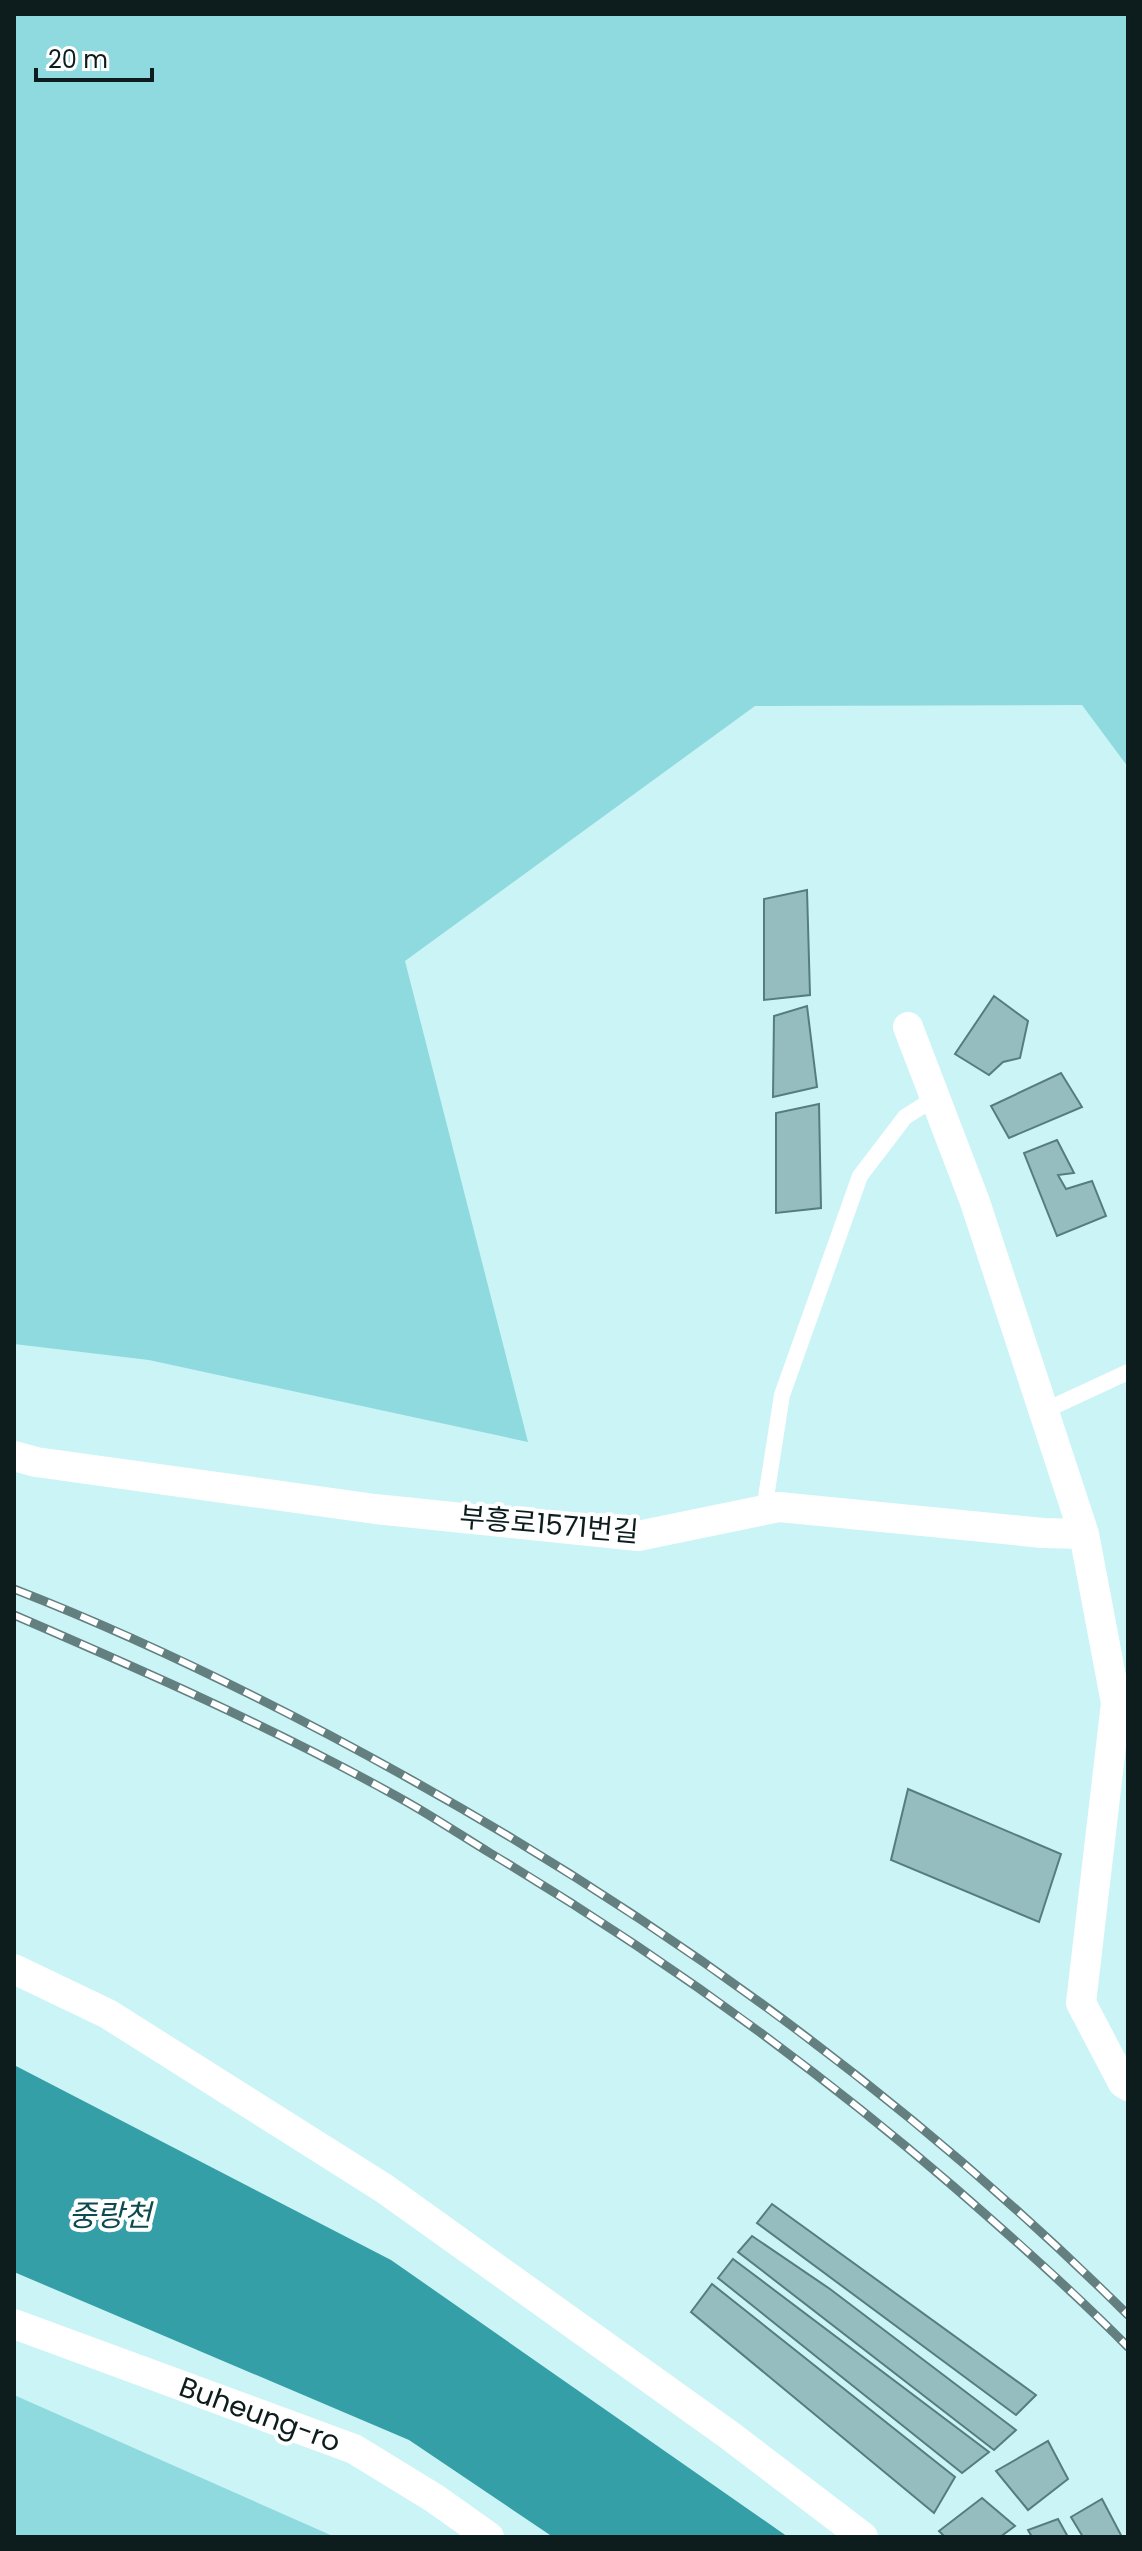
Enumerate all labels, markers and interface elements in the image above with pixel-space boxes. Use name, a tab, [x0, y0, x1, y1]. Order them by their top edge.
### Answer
scale bar	[36, 32, 152, 82]
text: 20 m	[48, 43, 108, 76]
street label: 부흥로1571번길	[458, 1497, 640, 1552]
water label: 중랑천	[69, 2194, 155, 2237]
street label: Buheung-ro	[174, 2367, 346, 2462]

